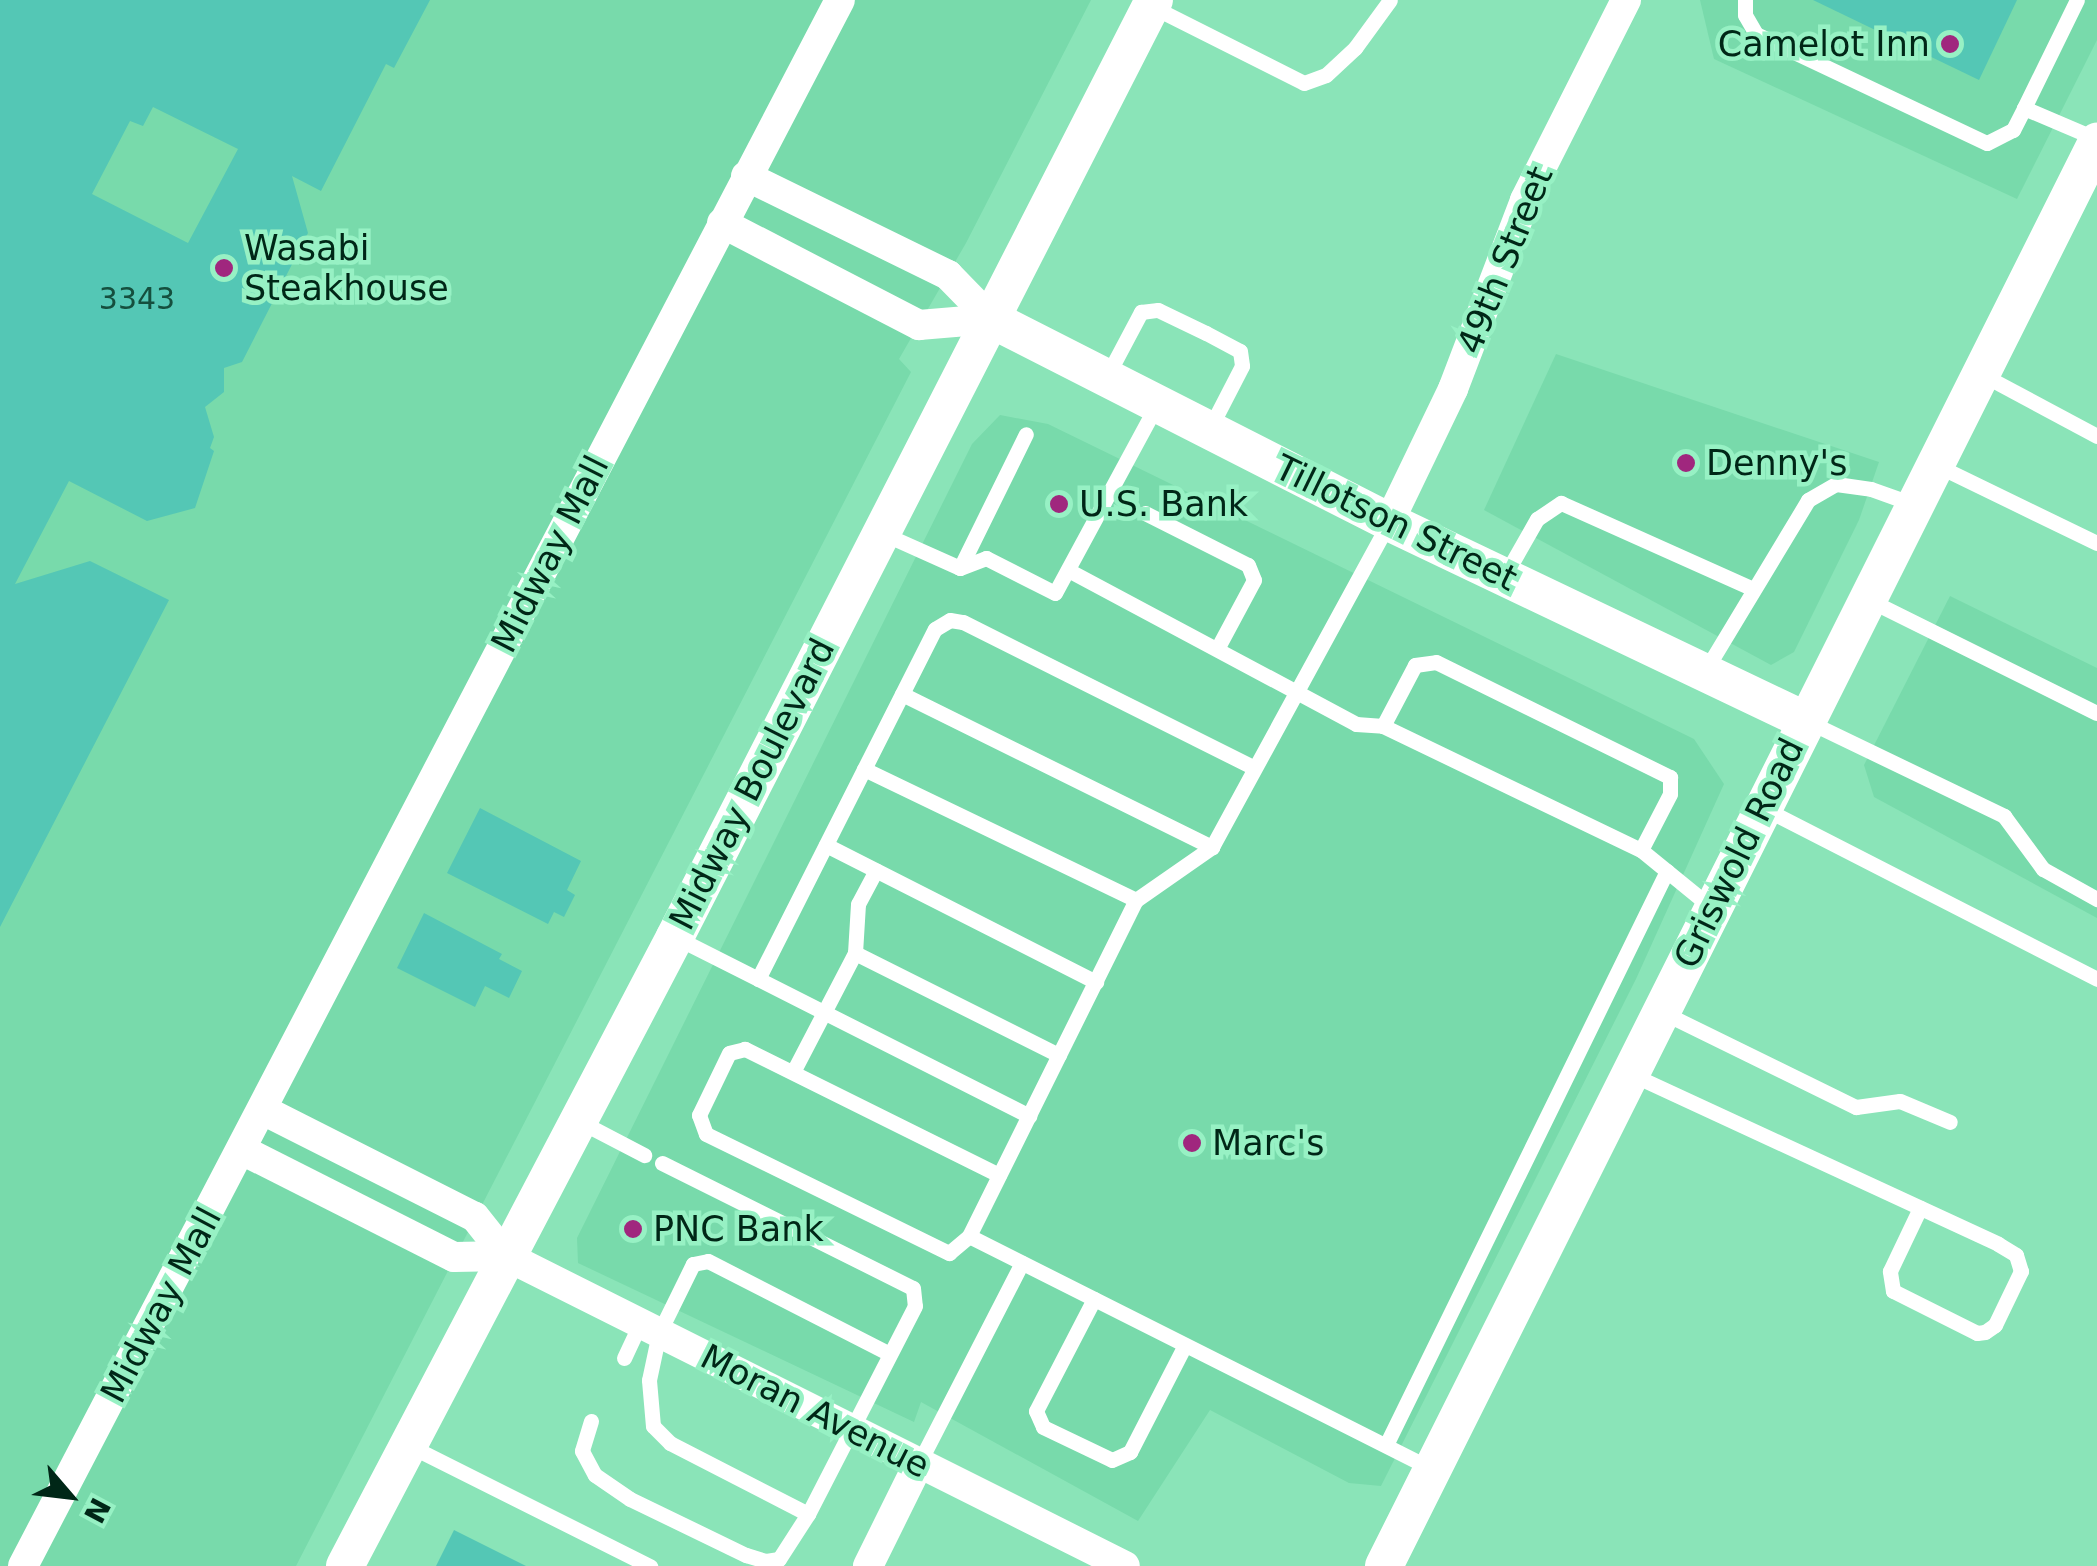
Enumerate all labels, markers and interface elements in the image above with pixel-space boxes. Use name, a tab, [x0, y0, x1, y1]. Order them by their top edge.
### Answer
place label: Camelot Inn	[1718, 23, 1930, 65]
marker: Camelot Inn	[1939, 33, 1961, 55]
street label: 49th Street	[1448, 160, 1562, 360]
place label: Wasabi Steakhouse	[244, 227, 449, 309]
marker: Wasabi Steakhouse	[213, 257, 235, 279]
house number: 3343	[99, 281, 175, 317]
place label: Denny's	[1706, 442, 1847, 484]
street label: Tillotson Street	[1268, 446, 1524, 600]
street label: Midway Mall	[482, 449, 618, 659]
marker: Denny's	[1675, 452, 1697, 474]
place label: U.S. Bank	[1079, 483, 1248, 525]
marker: U.S. Bank	[1048, 493, 1070, 515]
street label: Midway Boulevard	[660, 631, 844, 937]
street label: Griswold Road	[1665, 731, 1813, 975]
place label: Marc's	[1212, 1122, 1324, 1164]
marker: Marc's	[1181, 1132, 1203, 1154]
street label: Midway Mall	[92, 1200, 230, 1410]
place label: PNC Bank	[653, 1208, 824, 1250]
marker: PNC Bank	[622, 1218, 644, 1240]
street label: Moran Avenue	[694, 1335, 936, 1487]
north arrow	[20, 1446, 120, 1546]
text: N	[77, 1492, 117, 1528]

